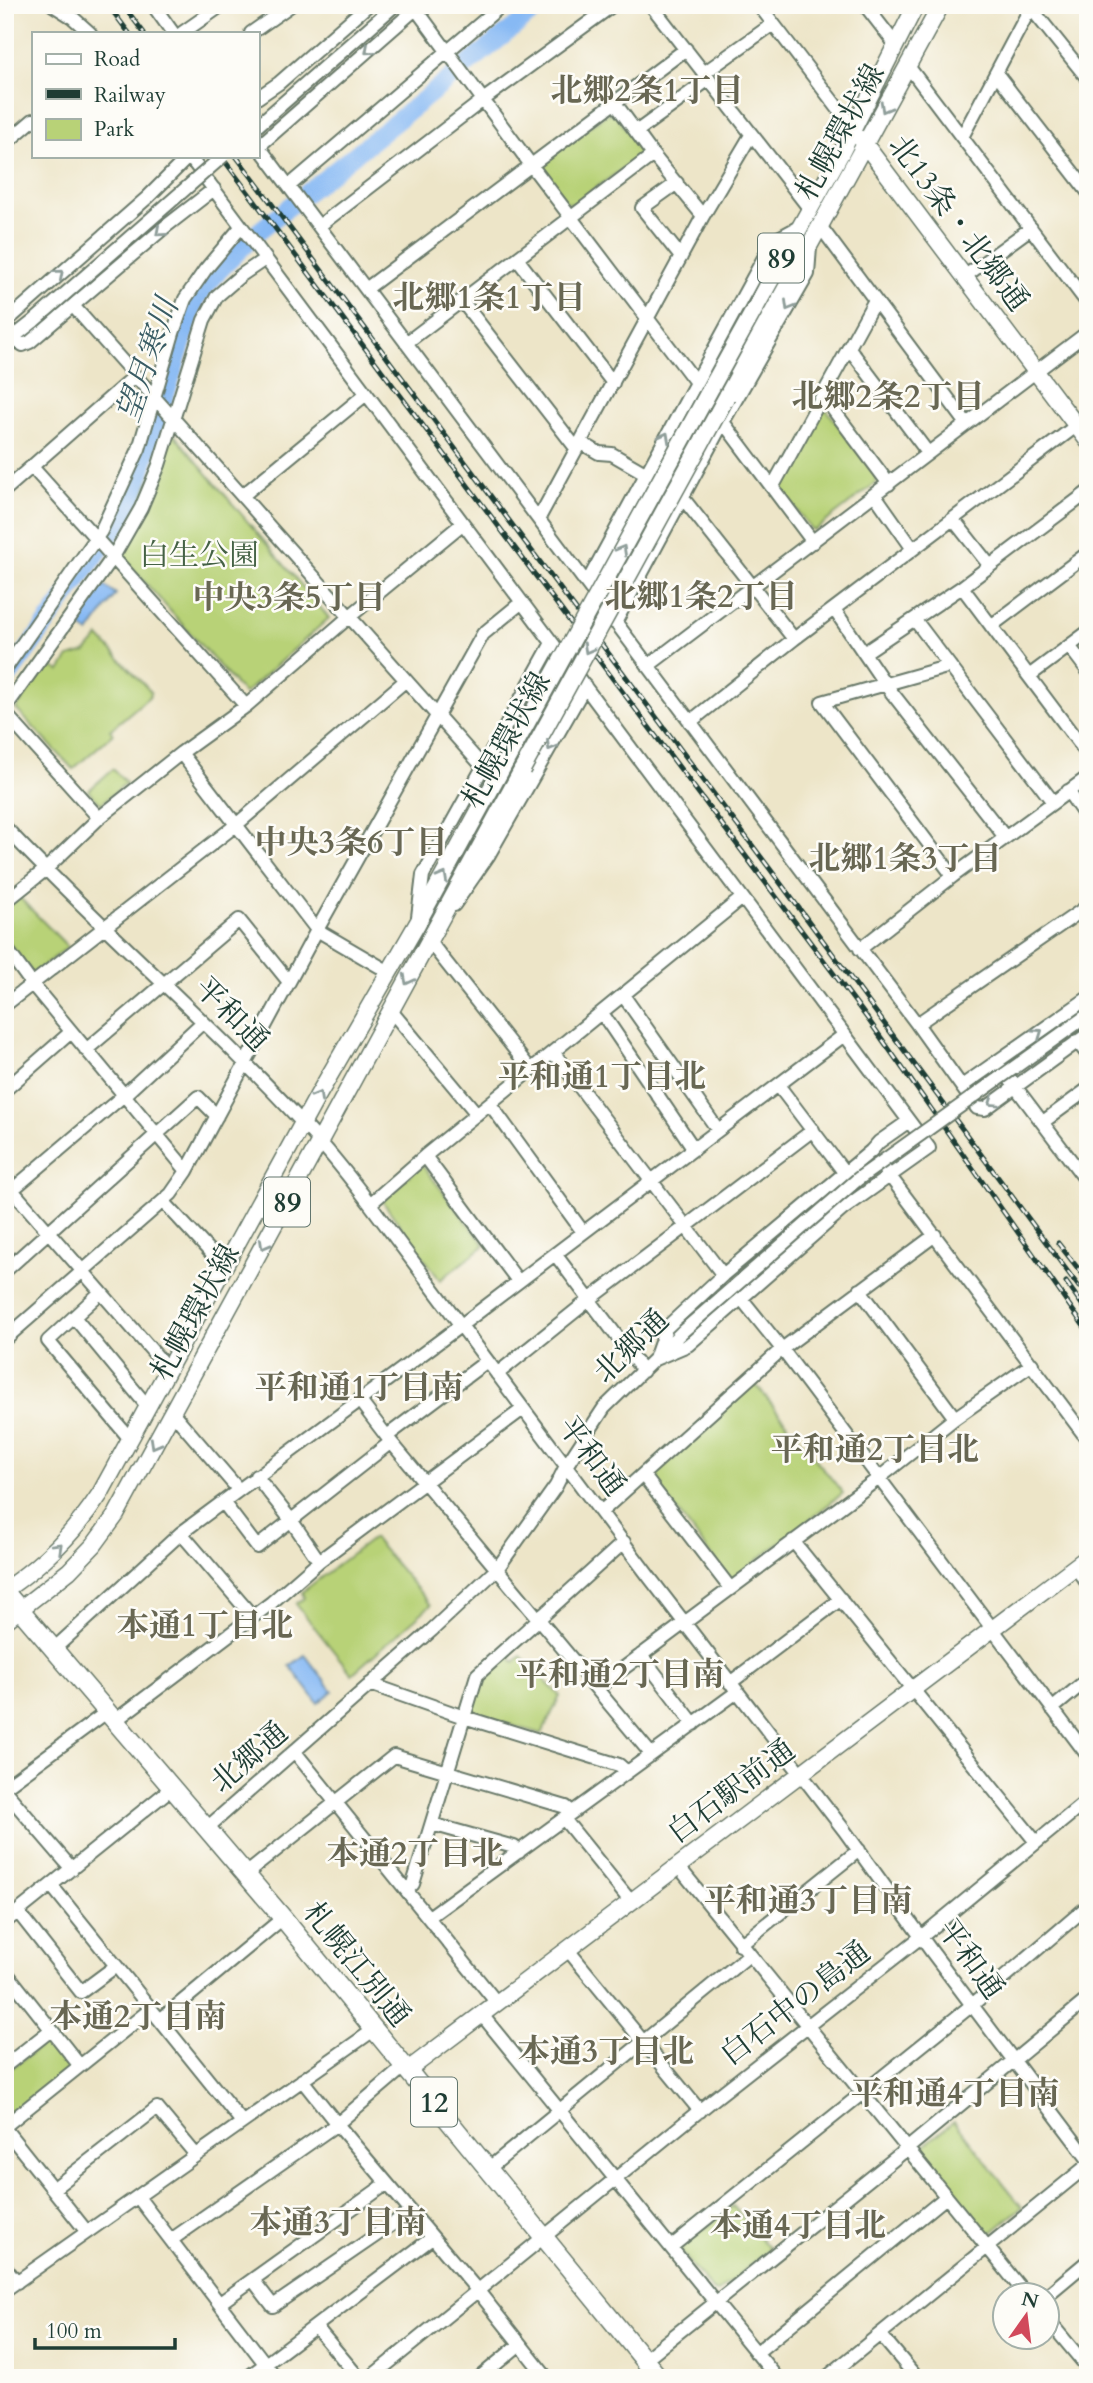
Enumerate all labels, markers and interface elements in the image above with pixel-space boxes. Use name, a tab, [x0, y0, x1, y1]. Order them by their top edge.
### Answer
legend	[32, 32, 259, 158]
one-way arrow	[365, 42, 378, 54]
text: Road	[94, 45, 140, 74]
street label: 札幌環状線	[786, 57, 895, 208]
district label: 北郷2条1丁目	[551, 69, 743, 113]
text: Railway	[94, 81, 166, 110]
one-way arrow	[880, 101, 893, 113]
text: Park	[94, 115, 135, 144]
street label: 北13条・北郷通	[879, 127, 1038, 320]
one-way arrow	[156, 224, 169, 236]
road number: 89	[758, 233, 804, 282]
one-way arrow	[50, 270, 63, 282]
district label: 北郷1条1丁目	[393, 276, 585, 320]
water label: 望月寒川	[106, 290, 191, 428]
one-way arrow	[784, 299, 797, 312]
district label: 北郷2条2丁目	[792, 375, 984, 419]
one-way arrow	[657, 431, 670, 444]
park label: 白生公園	[139, 535, 259, 576]
one-way arrow	[613, 545, 627, 558]
district label: 北郷1条2丁目	[605, 575, 797, 619]
district label: 中央3条5丁目	[193, 576, 385, 620]
one-way arrow	[583, 642, 596, 654]
street label: 札幌環状線	[452, 665, 561, 816]
one-way arrow	[546, 738, 559, 751]
district label: 中央3条6丁目	[255, 821, 447, 865]
district label: 北郷1条3丁目	[809, 837, 1001, 881]
one-way arrow	[435, 872, 448, 884]
street label: 平和通	[185, 968, 278, 1061]
one-way arrow	[403, 973, 416, 986]
one-way arrow	[1030, 1029, 1043, 1041]
district label: 平和通1丁目北	[498, 1055, 706, 1099]
one-way arrow	[310, 1091, 323, 1103]
one-way arrow	[988, 1094, 1001, 1107]
road number: 89	[264, 1178, 310, 1226]
street label: 札幌環状線	[141, 1237, 250, 1388]
one-way arrow	[259, 1237, 272, 1250]
street label: 北郷通	[585, 1300, 678, 1392]
district label: 平和通1丁目南	[255, 1366, 463, 1410]
street label: 平和通	[548, 1408, 635, 1505]
district label: 平和通2丁目北	[771, 1428, 979, 1472]
one-way arrow	[150, 1437, 163, 1450]
one-way arrow	[50, 1543, 63, 1556]
district label: 本通1丁目北	[117, 1604, 293, 1648]
district label: 平和通2丁目南	[516, 1653, 724, 1697]
street label: 北郷通	[202, 1712, 297, 1802]
street label: 白石駅前通	[659, 1730, 804, 1853]
district label: 本通2丁目北	[327, 1832, 503, 1876]
district label: 平和通3丁目南	[704, 1879, 912, 1923]
street label: 札幌江別通	[293, 1893, 420, 2036]
street label: 平和通	[928, 1911, 1014, 2008]
street label: 白石中の島通	[712, 1932, 879, 2075]
district label: 本通2丁目南	[50, 1995, 226, 2039]
district label: 本通3丁目北	[518, 2030, 694, 2074]
district label: 平和通4丁目南	[851, 2072, 1059, 2116]
road number: 12	[411, 2078, 457, 2126]
district label: 本通3丁目南	[250, 2201, 426, 2245]
district label: 本通4丁目北	[710, 2204, 886, 2248]
north arrow	[992, 2282, 1062, 2352]
text: N	[1019, 2286, 1042, 2315]
scale bar	[35, 2306, 175, 2350]
text: 100 m	[46, 2317, 102, 2346]

